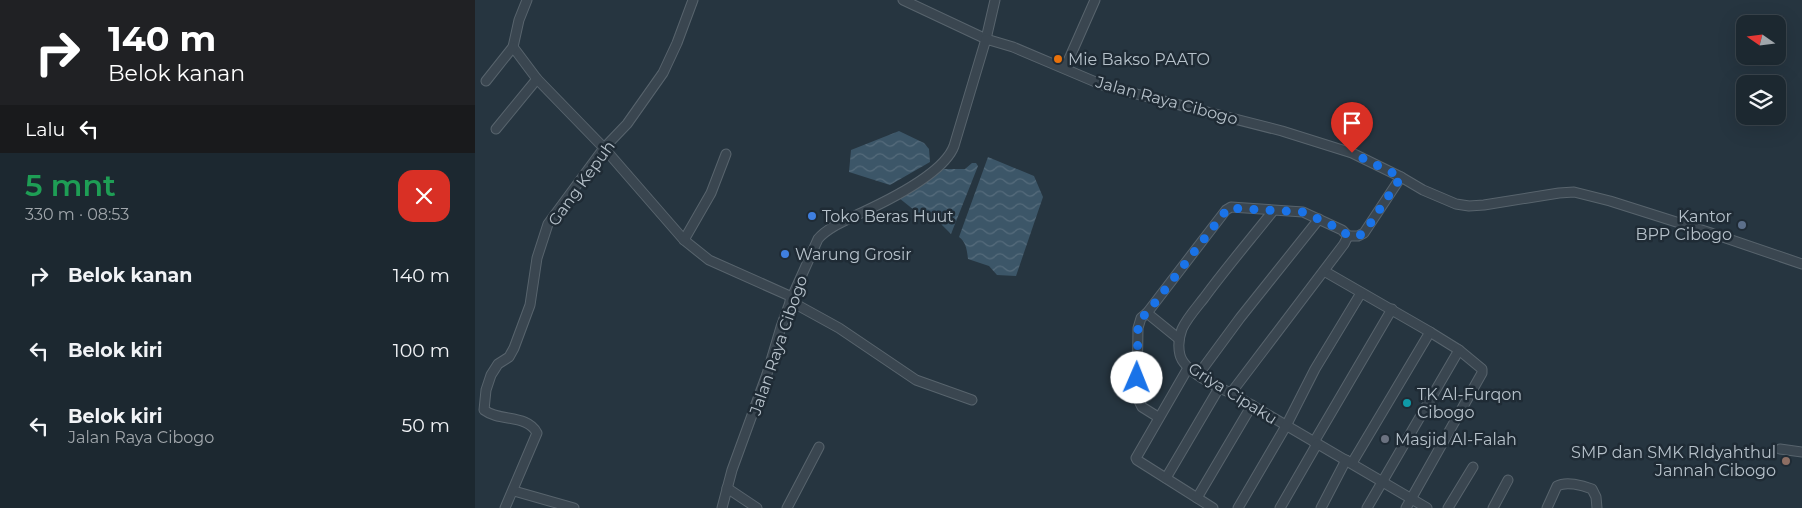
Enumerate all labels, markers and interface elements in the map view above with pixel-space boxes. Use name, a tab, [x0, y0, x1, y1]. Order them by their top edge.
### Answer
north arrow	[1736, 15, 1786, 65]
map controls	[1736, 15, 1786, 125]
text: 140 m	[108, 17, 216, 60]
icon: right	[25, 20, 90, 85]
place label: Mie Bakso PAATO	[1068, 50, 1210, 69]
marker: Mie Bakso PAATO	[1052, 53, 1064, 65]
text: Belok kanan	[108, 60, 245, 87]
street label: Jalan Raya Cibogo	[1093, 72, 1240, 129]
button: layers	[1736, 75, 1786, 125]
pin	[1331, 102, 1373, 153]
icon: arrive	[1338, 109, 1366, 137]
icon: left	[75, 115, 103, 143]
text: Lalu	[25, 118, 65, 141]
street label: Gang Kepuh	[544, 137, 619, 230]
text: 5 mnt	[25, 167, 116, 204]
button: close	[398, 170, 450, 222]
text: 330 m · 08:53	[25, 205, 129, 224]
place label: Toko Beras Huut	[822, 207, 954, 226]
place label: Kantor BPP Cibogo	[1635, 207, 1732, 244]
marker: Toko Beras Huut	[806, 210, 818, 222]
marker: Kantor BPP Cibogo	[1736, 219, 1748, 231]
place label: Warung Grosir	[795, 245, 912, 264]
marker: Warung Grosir	[779, 248, 791, 260]
icon: right	[25, 262, 53, 290]
text: Belok kanan	[68, 264, 192, 287]
text: 140 m	[393, 264, 450, 287]
street label: Jalan Raya Cibogo	[745, 273, 811, 418]
icon: left	[25, 337, 53, 365]
text: Belok kiri	[68, 339, 163, 362]
text: 100 m	[393, 339, 450, 362]
position arrow	[1110, 351, 1162, 403]
street label: Griya Cipaku	[1185, 359, 1281, 428]
place label: TK Al-Furqon Cibogo	[1417, 385, 1522, 422]
marker: TK Al-Furqon Cibogo	[1401, 397, 1413, 409]
text: Belok kiri	[68, 405, 163, 428]
icon: left	[25, 412, 53, 440]
text: 50 m	[402, 414, 450, 437]
text: Jalan Raya Cibogo	[68, 428, 214, 447]
place label: Masjid Al-Falah	[1395, 430, 1517, 449]
marker: Masjid Al-Falah	[1379, 433, 1391, 445]
place label: SMP dan SMK RIdyahthul Jannah Cibogo	[1571, 443, 1776, 480]
marker: SMP dan SMK RIdyahthul Jannah Cibogo	[1780, 455, 1792, 467]

